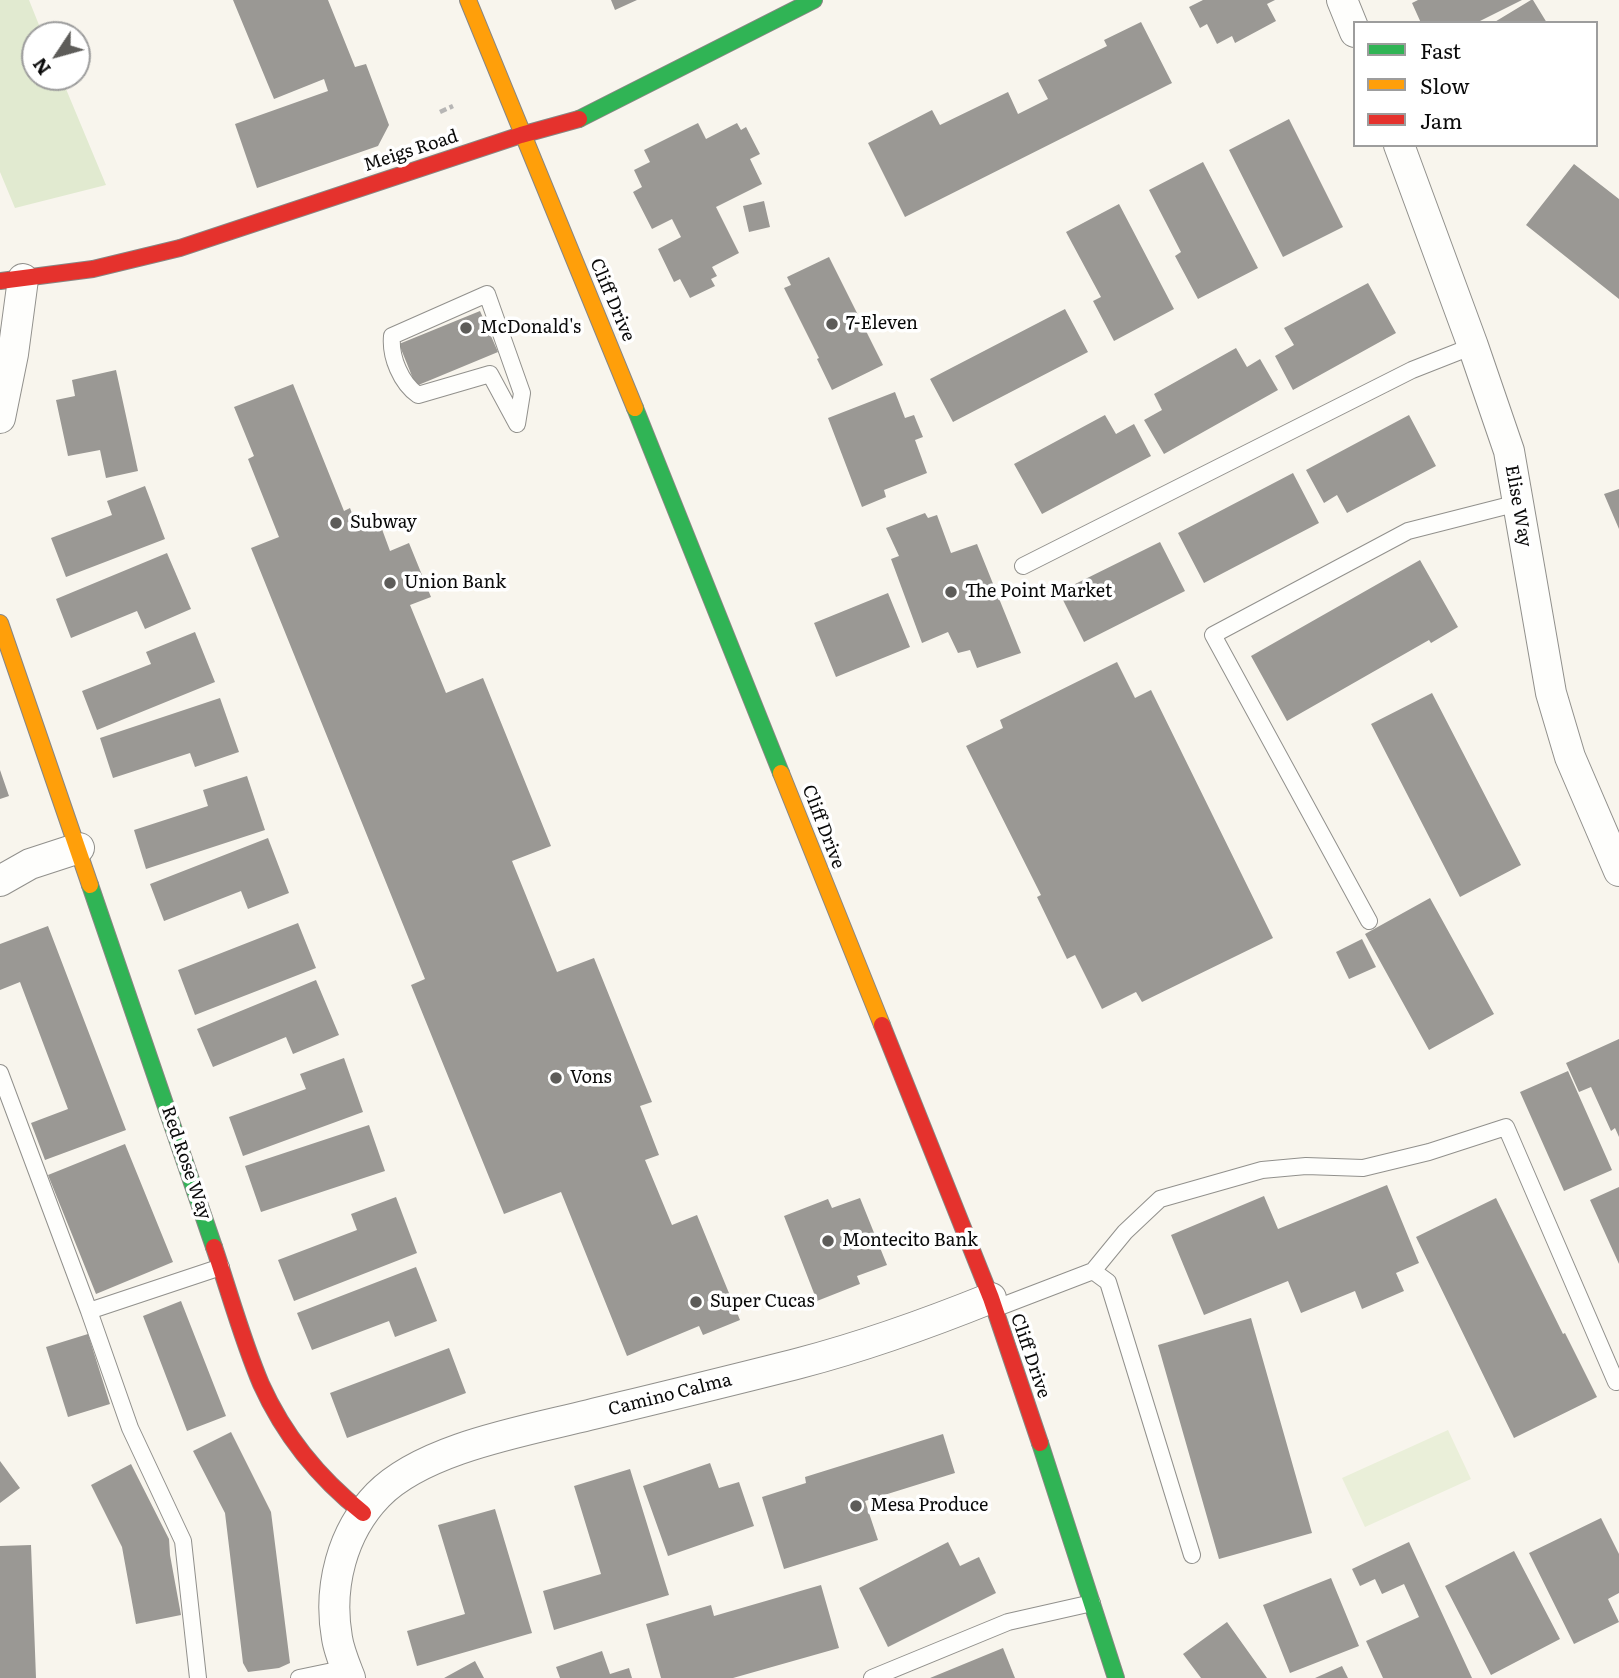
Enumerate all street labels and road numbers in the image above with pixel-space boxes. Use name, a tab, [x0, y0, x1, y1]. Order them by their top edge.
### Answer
street label: Meigs Road	[361, 126, 461, 176]
street label: Cliff Drive	[585, 255, 639, 345]
street label: Elise Way	[1500, 463, 1536, 549]
street label: Cliff Drive	[797, 782, 849, 872]
street label: Red Rose Way	[156, 1103, 216, 1223]
street label: Cliff Drive	[1005, 1311, 1055, 1401]
street label: Camino Calma	[606, 1369, 734, 1421]

